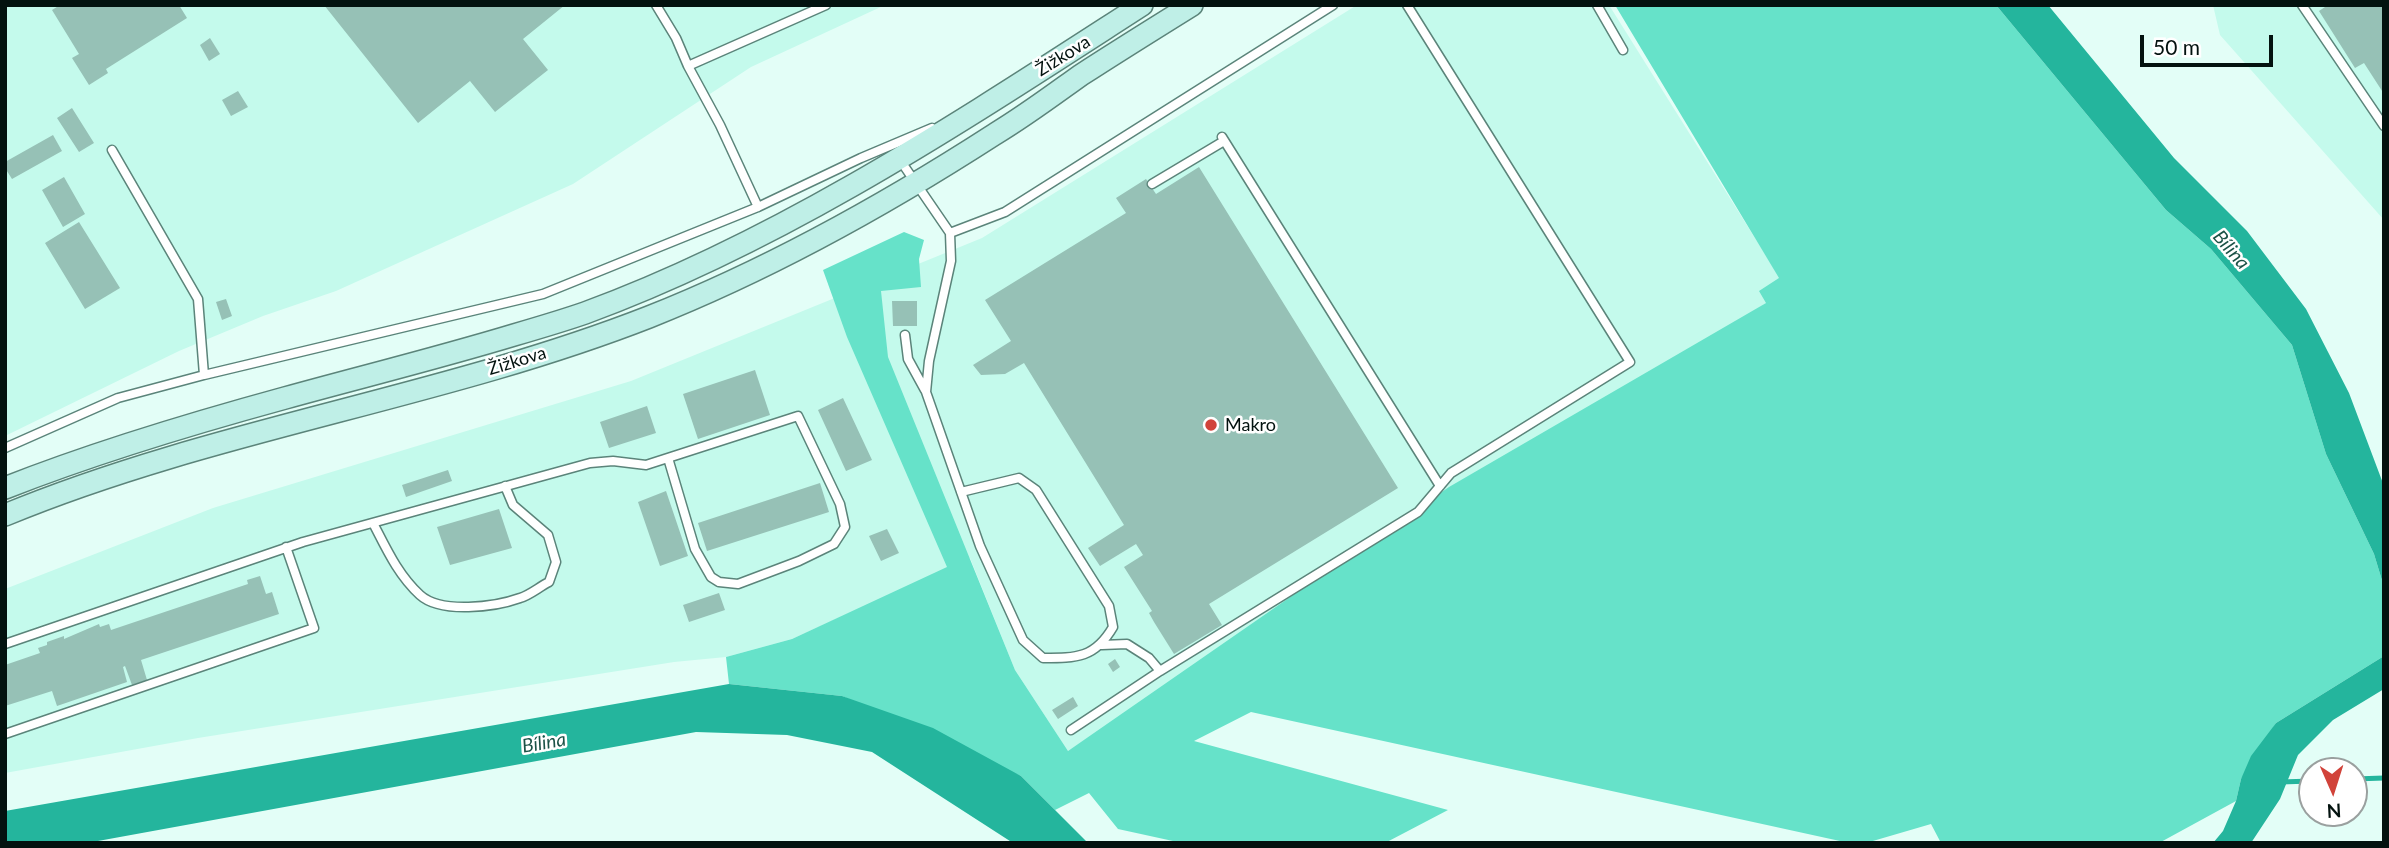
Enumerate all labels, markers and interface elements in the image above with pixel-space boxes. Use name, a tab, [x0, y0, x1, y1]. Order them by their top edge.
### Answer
scale bar	[2144, 21, 2277, 65]
street label: Žižkova	[1032, 31, 1094, 81]
text: 50 m	[2153, 34, 2200, 59]
water label: Bílina	[2208, 226, 2254, 274]
street label: Žižkova	[485, 342, 549, 380]
place label: Makro	[1225, 414, 1276, 436]
marker: Makro	[1203, 417, 1219, 433]
water label: Bílina	[520, 728, 568, 758]
north arrow	[2298, 757, 2368, 827]
text: N	[2326, 800, 2342, 823]

